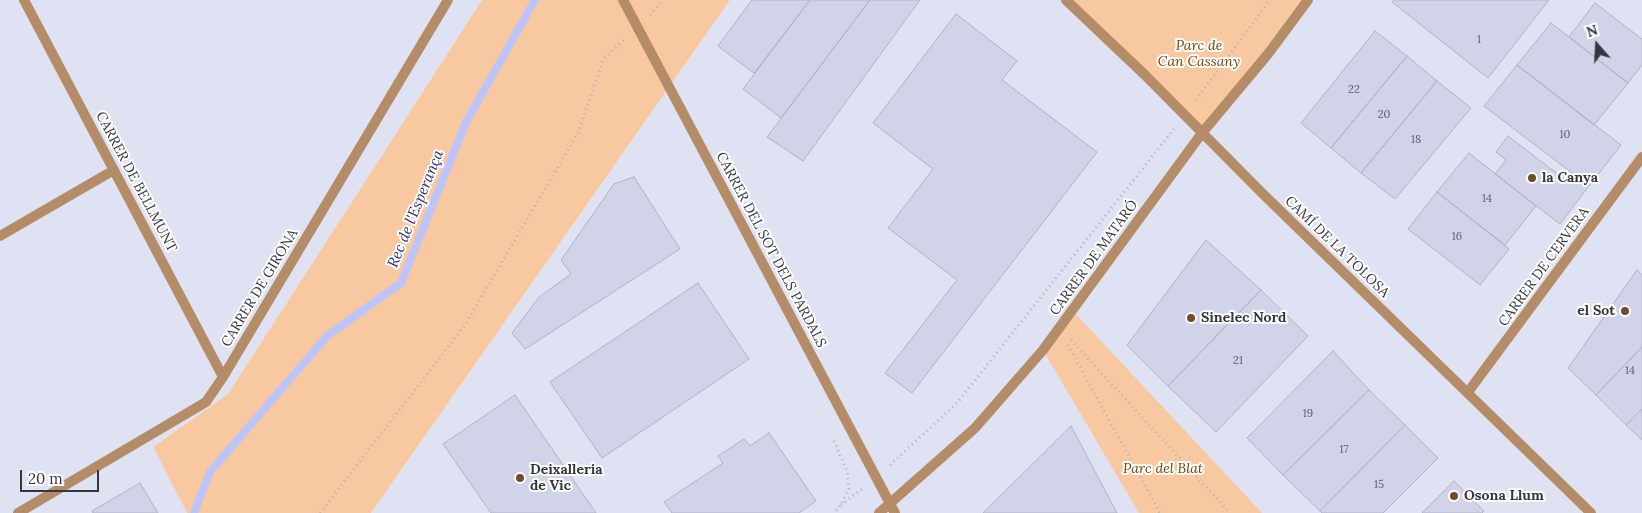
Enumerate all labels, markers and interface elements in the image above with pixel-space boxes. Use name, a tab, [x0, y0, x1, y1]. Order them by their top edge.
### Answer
north arrow	[1572, 20, 1622, 70]
text: N	[1584, 21, 1600, 41]
house number: 1	[1477, 33, 1481, 47]
park label: Parc de Can Cassany	[1158, 38, 1240, 70]
house number: 22	[1348, 83, 1360, 97]
house number: 20	[1378, 108, 1390, 122]
street label: CARRER DE BELLMUNT	[92, 109, 180, 255]
house number: 10	[1560, 128, 1570, 142]
house number: 18	[1411, 133, 1421, 147]
water label: Rec de l'Esperança	[384, 148, 448, 270]
street label: CARRER DEL SOT DELS PARDALS	[712, 149, 830, 351]
place label: la Canya	[1542, 170, 1598, 186]
marker: la Canya	[1526, 172, 1538, 184]
house number: 14	[1482, 192, 1492, 206]
street label: CAMÍ DE LA TOLOSA	[1281, 193, 1393, 301]
street label: CARRER DE MATARÓ	[1047, 197, 1141, 319]
street label: CARRER DE CERVERA	[1495, 204, 1593, 330]
street label: CARRER DE GIRONA	[218, 226, 302, 350]
house number: 16	[1452, 230, 1462, 244]
place label: el Sot	[1577, 303, 1615, 319]
marker: el Sot	[1619, 305, 1631, 317]
place label: Sinelec Nord	[1201, 310, 1286, 326]
marker: Sinelec Nord	[1185, 312, 1197, 324]
house number: 21	[1233, 354, 1243, 368]
house number: 14	[1625, 364, 1635, 378]
house number: 19	[1303, 407, 1313, 421]
house number: 17	[1339, 443, 1349, 457]
scale bar	[22, 460, 101, 492]
park label: Parc del Blat	[1123, 461, 1203, 477]
place label: Deixalleria de Vic	[530, 462, 603, 494]
text: 20 m	[28, 469, 63, 488]
marker: Deixalleria de Vic	[514, 472, 526, 484]
house number: 15	[1374, 478, 1384, 492]
place label: Osona Llum	[1464, 488, 1544, 504]
marker: Osona Llum	[1448, 490, 1460, 502]

